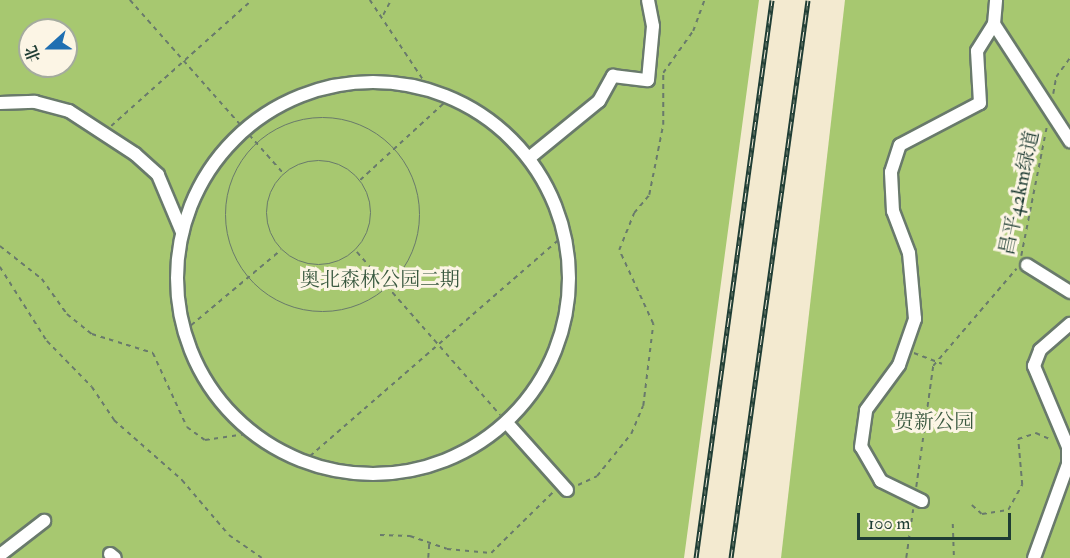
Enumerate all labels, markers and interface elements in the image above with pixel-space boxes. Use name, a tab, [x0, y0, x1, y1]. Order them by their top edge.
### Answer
north arrow	[18, 18, 78, 78]
text: 北	[21, 43, 45, 65]
street label: 昌平42km绿道	[994, 129, 1044, 257]
park label: 奥北森林公园二期	[300, 267, 460, 291]
park label: 贺新公园	[894, 409, 974, 433]
scale bar	[860, 501, 1014, 539]
text: 100 m	[868, 512, 911, 535]

